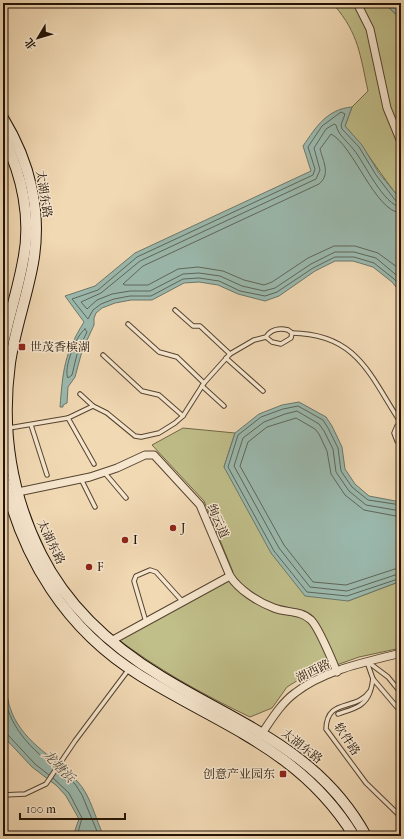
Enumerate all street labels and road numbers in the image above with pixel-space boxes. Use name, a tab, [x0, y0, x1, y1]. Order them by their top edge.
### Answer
street label: 太湖东路	[33, 169, 55, 219]
street label: 绚云道	[205, 502, 231, 540]
street label: 太湖东路	[34, 517, 68, 567]
street label: 湖西路	[294, 657, 332, 685]
street label: 软件路	[331, 720, 363, 758]
street label: 太湖东路	[279, 726, 325, 766]

